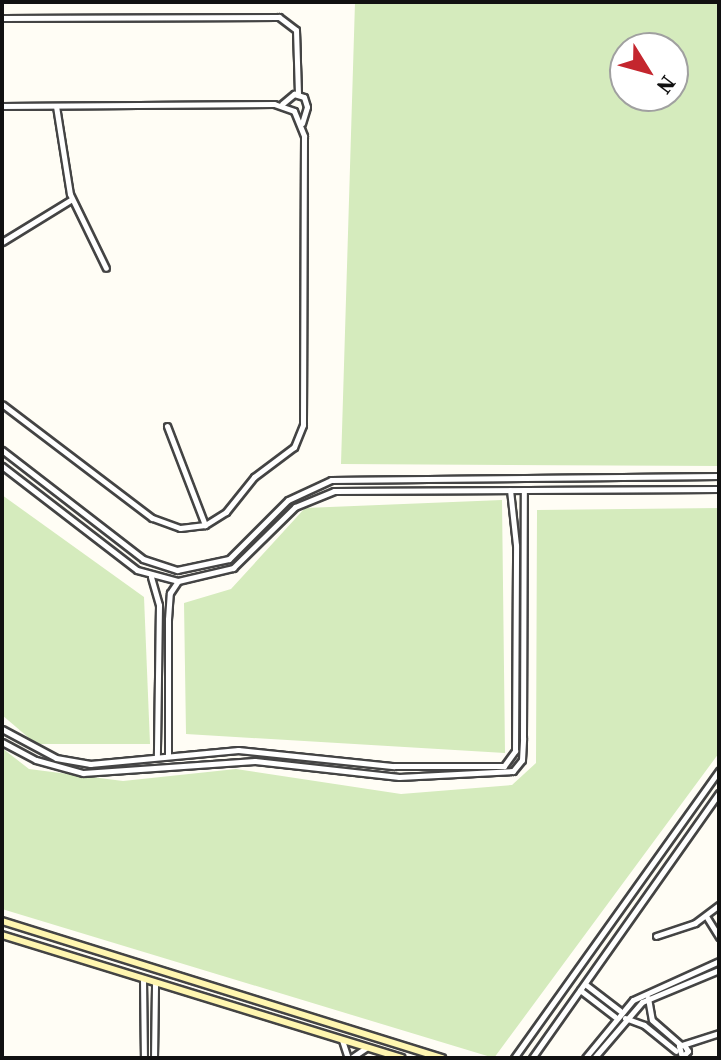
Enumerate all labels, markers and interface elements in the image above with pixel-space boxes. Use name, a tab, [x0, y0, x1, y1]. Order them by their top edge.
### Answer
north arrow	[609, 32, 689, 112]
text: N	[650, 70, 683, 101]

